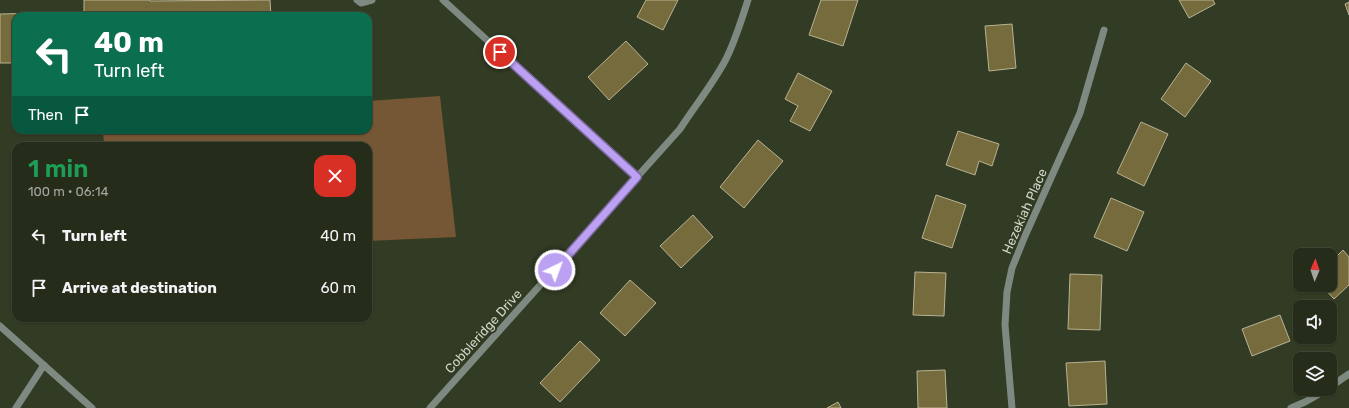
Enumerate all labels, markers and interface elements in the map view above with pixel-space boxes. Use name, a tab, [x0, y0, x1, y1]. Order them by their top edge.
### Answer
text: 40 m	[94, 26, 164, 59]
icon: left	[28, 28, 80, 80]
pin	[483, 35, 517, 69]
icon: arrive	[489, 41, 511, 63]
text: Turn left	[94, 60, 164, 82]
icon: arrive	[71, 104, 93, 126]
text: Then	[28, 106, 63, 124]
text: 1 min	[28, 155, 88, 183]
button: close	[314, 155, 356, 197]
street label: Hezekiah Place	[999, 166, 1050, 256]
text: 100 m · 06:14	[28, 184, 109, 199]
icon: left	[28, 225, 50, 247]
text: Turn left	[62, 227, 127, 245]
text: 40 m	[320, 227, 356, 245]
north arrow	[1293, 248, 1337, 292]
map controls	[1293, 248, 1337, 396]
position arrow	[534, 249, 576, 291]
icon: arrive	[28, 277, 50, 299]
text: Arrive at destination	[62, 279, 217, 297]
text: 60 m	[320, 279, 356, 297]
street label: Cobbleridge Drive	[442, 286, 526, 377]
button: sound	[1293, 300, 1337, 344]
button: layers	[1293, 352, 1337, 396]

